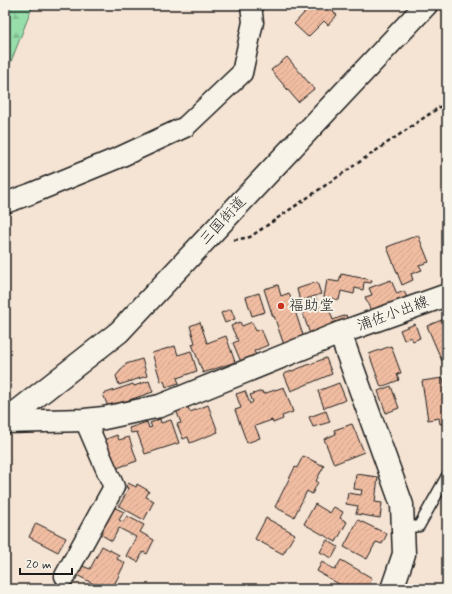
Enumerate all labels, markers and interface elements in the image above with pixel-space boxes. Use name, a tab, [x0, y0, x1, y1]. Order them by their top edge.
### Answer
street label: 三国街道	[195, 192, 251, 250]
street label: 浦佐小出線	[354, 292, 432, 336]
place label: 福助堂	[289, 296, 334, 316]
marker: 福助堂	[276, 301, 286, 311]
scale bar	[20, 550, 72, 576]
text: 20 m	[26, 557, 52, 573]

